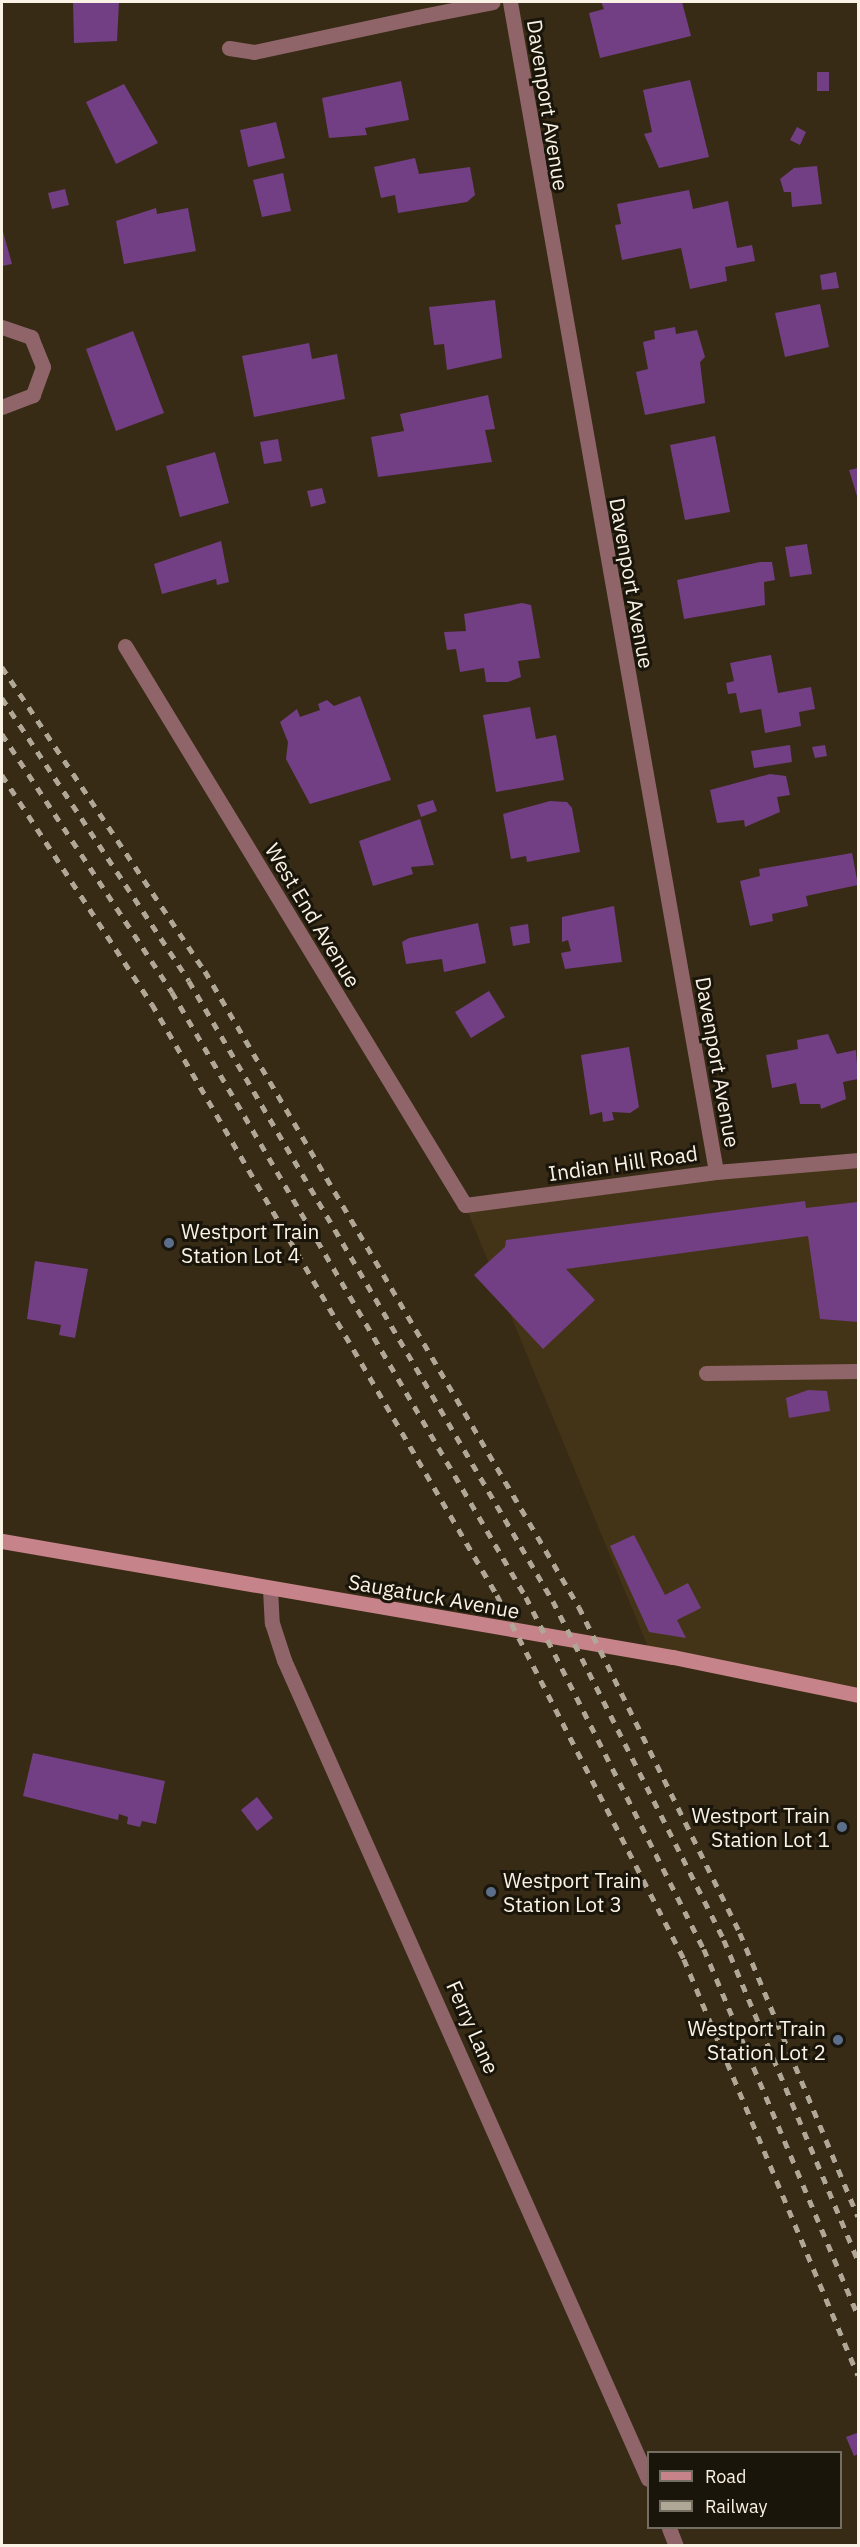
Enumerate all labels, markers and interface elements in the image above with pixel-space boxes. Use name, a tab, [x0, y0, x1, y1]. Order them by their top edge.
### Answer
street label: Davenport Avenue	[522, 18, 574, 192]
street label: Davenport Avenue	[605, 496, 659, 670]
street label: West End Avenue	[260, 838, 366, 992]
street label: Davenport Avenue	[691, 975, 745, 1149]
street label: Indian Hill Road	[547, 1140, 699, 1186]
place label: Westport Train Station Lot 4	[181, 1218, 320, 1268]
marker: Westport Train Station Lot 4	[162, 1236, 176, 1250]
street label: Saugatuck Avenue	[346, 1569, 522, 1623]
place label: Westport Train Station Lot 1	[691, 1802, 830, 1852]
marker: Westport Train Station Lot 1	[835, 1820, 849, 1834]
place label: Westport Train Station Lot 3	[503, 1867, 642, 1917]
marker: Westport Train Station Lot 3	[484, 1885, 498, 1899]
street label: Ferry Lane	[441, 1977, 505, 2077]
place label: Westport Train Station Lot 2	[687, 2015, 826, 2065]
marker: Westport Train Station Lot 2	[831, 2033, 845, 2047]
legend	[647, 2451, 842, 2529]
text: Road	[705, 2465, 746, 2488]
text: Railway	[705, 2495, 767, 2518]

